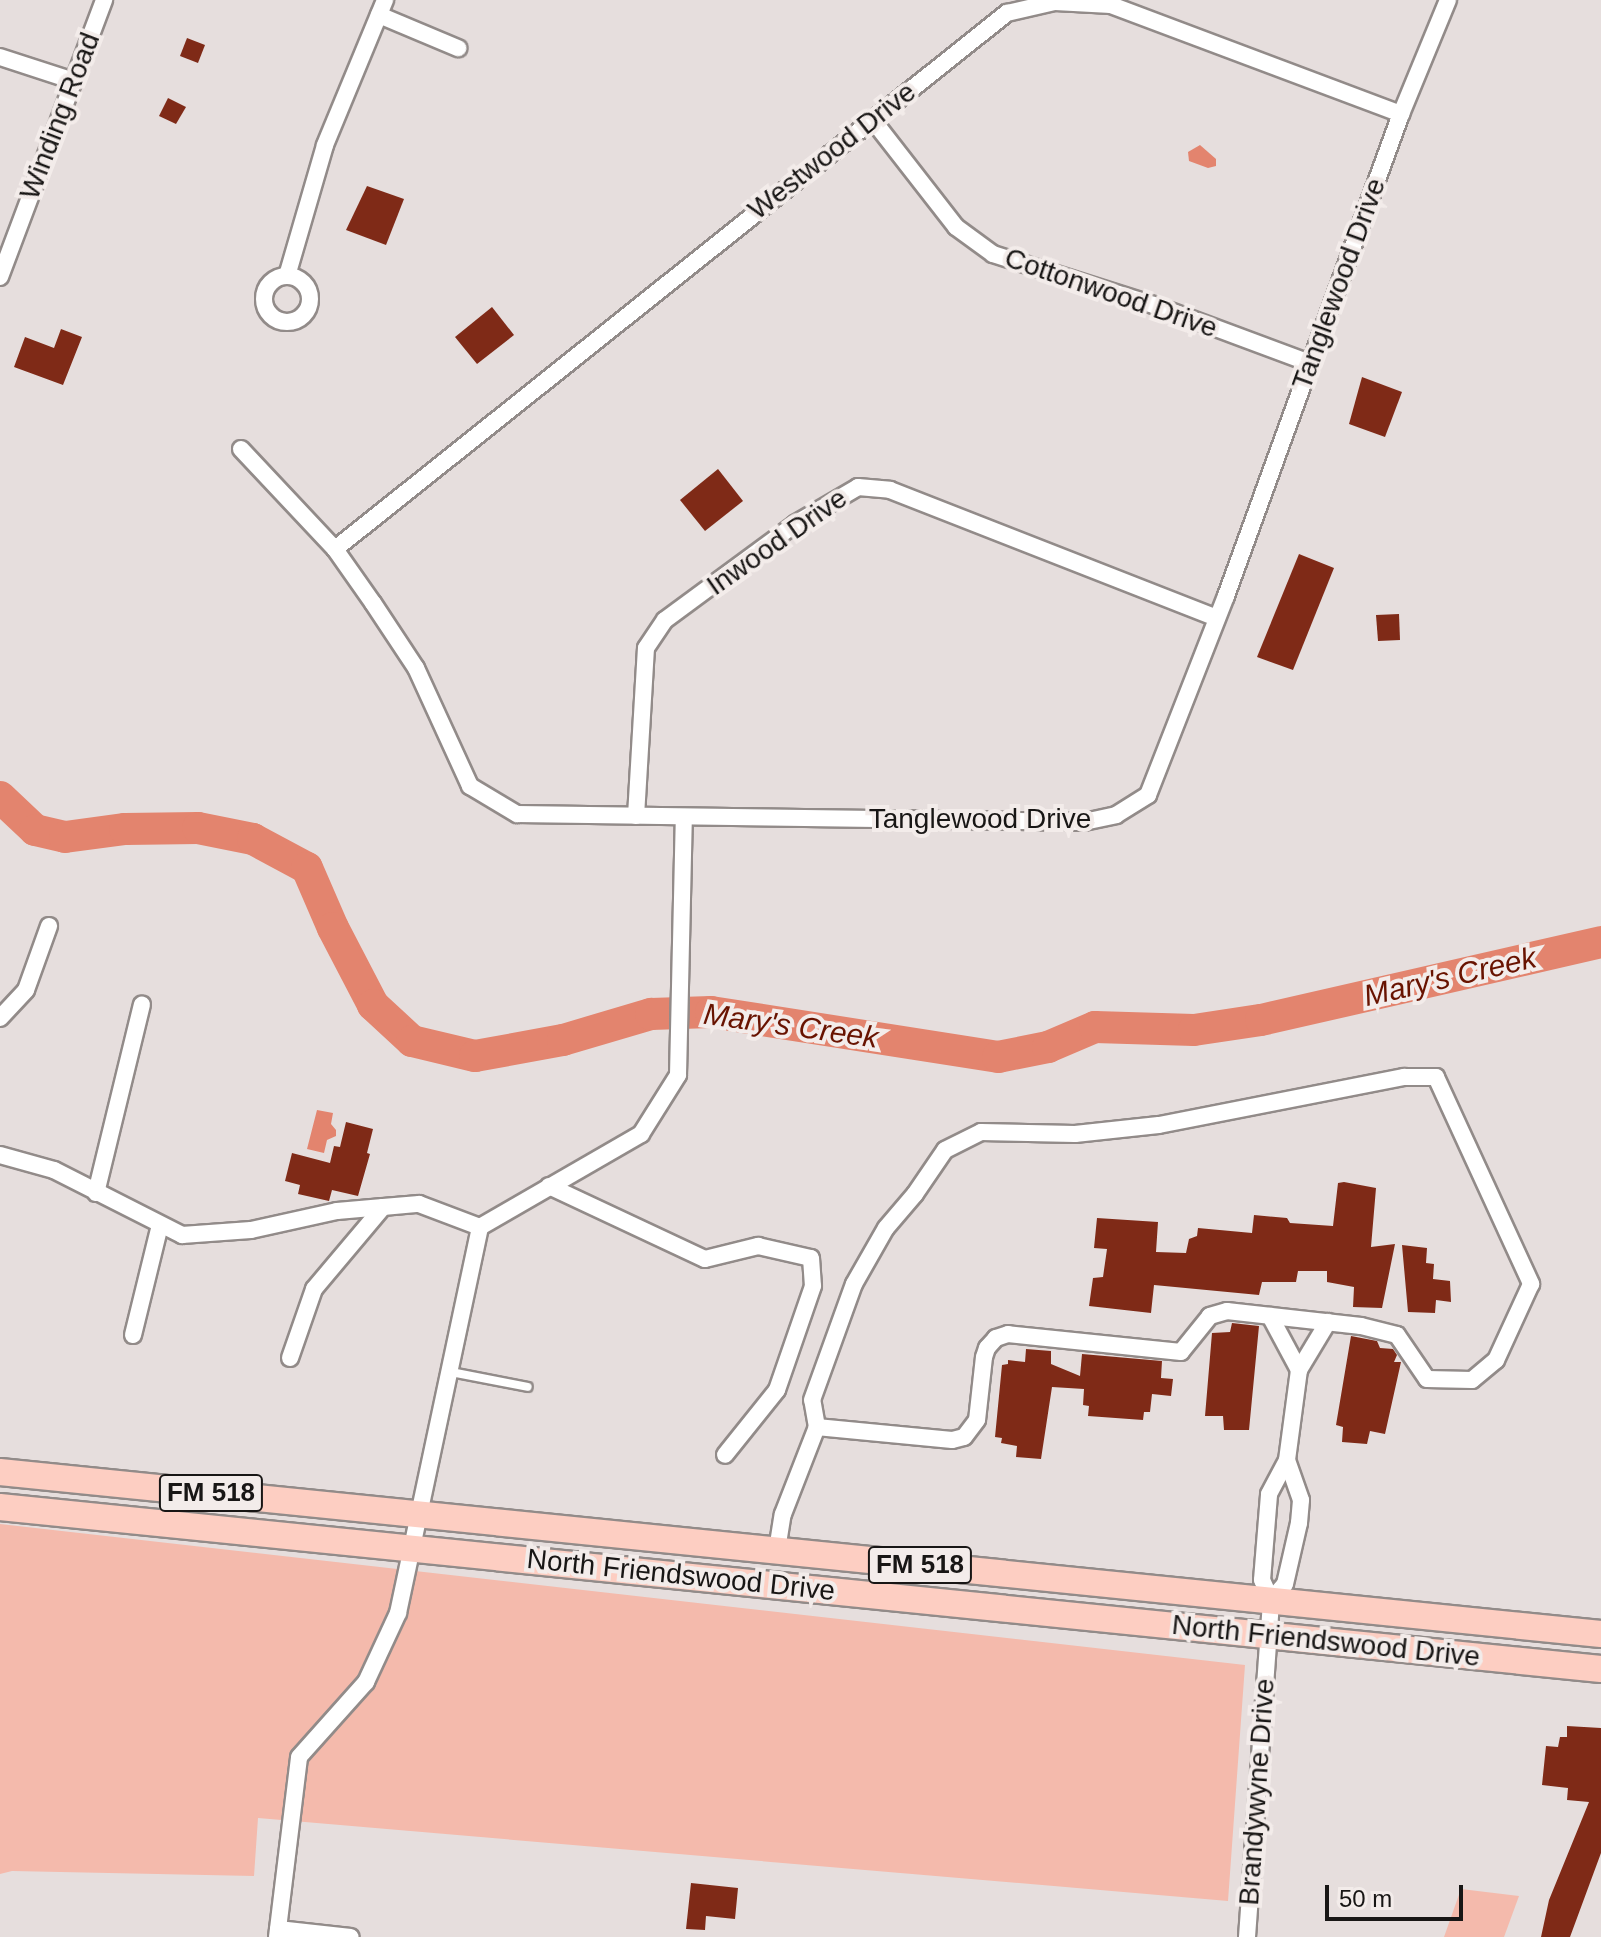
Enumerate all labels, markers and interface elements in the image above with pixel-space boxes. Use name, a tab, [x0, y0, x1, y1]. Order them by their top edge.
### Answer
street label: Winding Road	[13, 28, 107, 204]
street label: Westwood Drive	[742, 75, 922, 227]
street label: Tanglewood Drive	[1285, 174, 1393, 394]
street label: Cottonwood Drive	[1000, 241, 1222, 345]
street label: Inwood Drive	[700, 481, 854, 603]
street label: Tanglewood Drive	[869, 802, 1091, 836]
water label: Mary's Creek	[1360, 940, 1540, 1014]
water label: Mary's Creek	[701, 996, 881, 1056]
road number: FM 518	[157, 1471, 265, 1515]
street label: North Friendswood Drive	[525, 1542, 837, 1608]
road number: FM 518	[866, 1543, 974, 1587]
street label: North Friendswood Drive	[1170, 1608, 1482, 1674]
street label: Brandywyne Drive	[1232, 1678, 1282, 1906]
scale bar	[1329, 1869, 1467, 1919]
text: 50 m	[1339, 1885, 1392, 1912]

